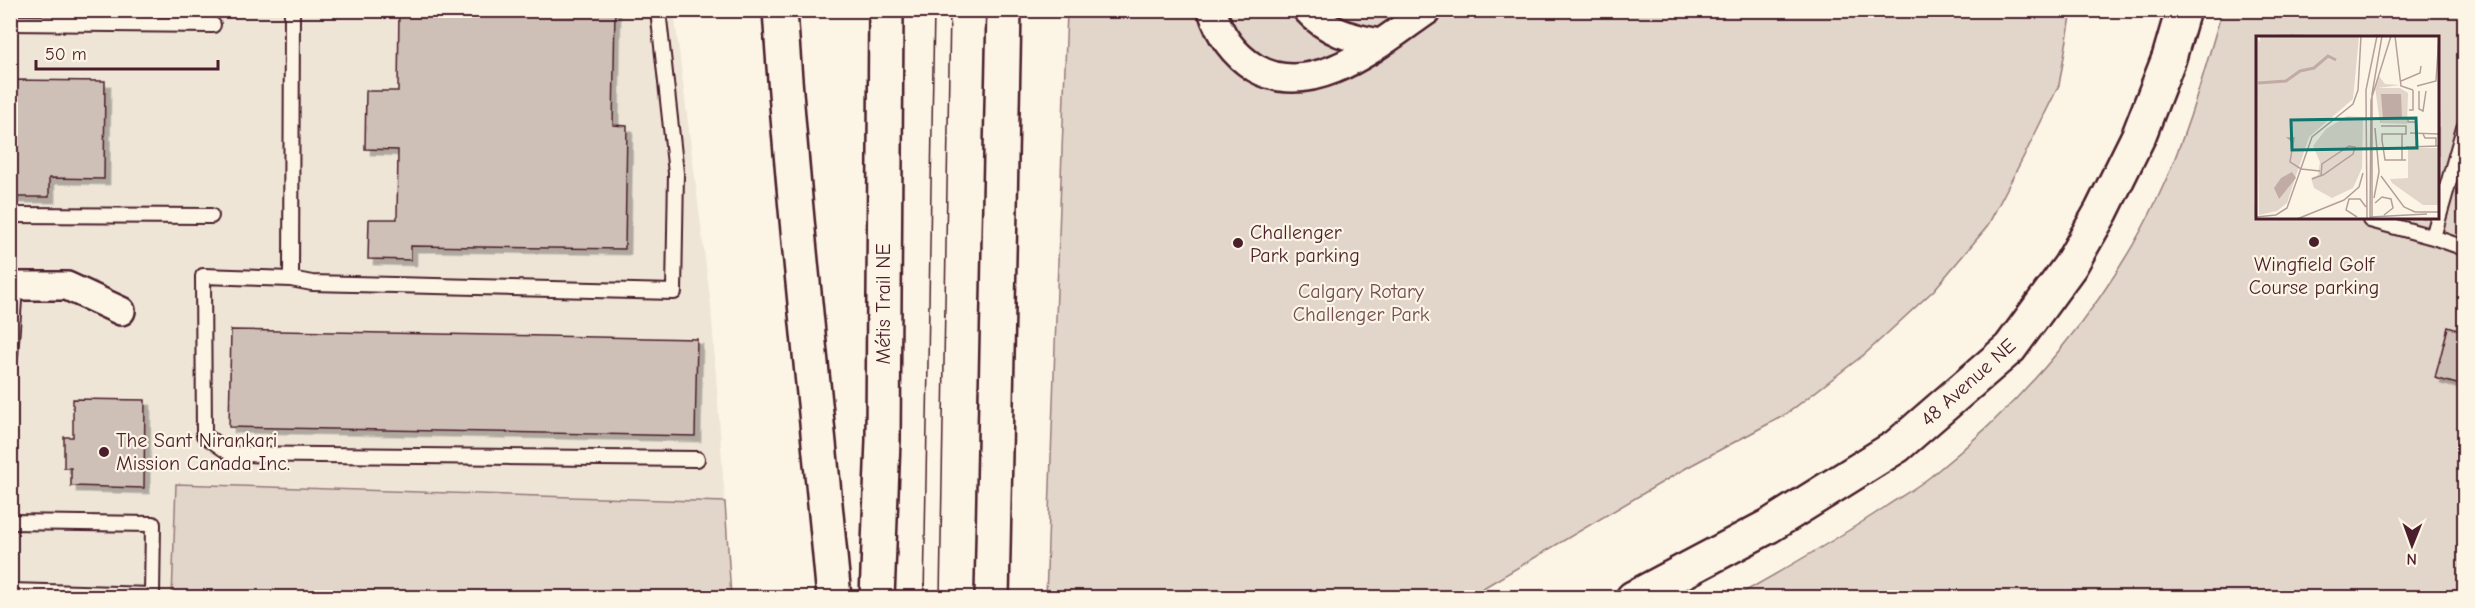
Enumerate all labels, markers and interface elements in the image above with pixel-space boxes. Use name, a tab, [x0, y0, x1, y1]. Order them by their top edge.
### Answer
scale bar	[36, 33, 218, 71]
inset map	[2256, 36, 2439, 219]
text: 50 m	[45, 44, 87, 65]
place label: Challenger Park parking	[1250, 221, 1360, 267]
marker: Wingfield Golf Course parking	[2307, 235, 2321, 249]
marker: Challenger Park parking	[1231, 236, 1245, 250]
street label: Métis Trail NE	[872, 243, 895, 365]
place label: Wingfield Golf Course parking	[2249, 253, 2379, 299]
park label: Calgary Rotary Challenger Park	[1293, 280, 1430, 326]
street label: 48 Avenue NE	[1916, 334, 2020, 431]
place label: The Sant Nirankari Mission Canada Inc.	[116, 429, 290, 475]
marker: The Sant Nirankari Mission Canada Inc.	[97, 445, 111, 459]
north arrow	[2382, 515, 2442, 575]
text: N	[2406, 550, 2417, 568]

